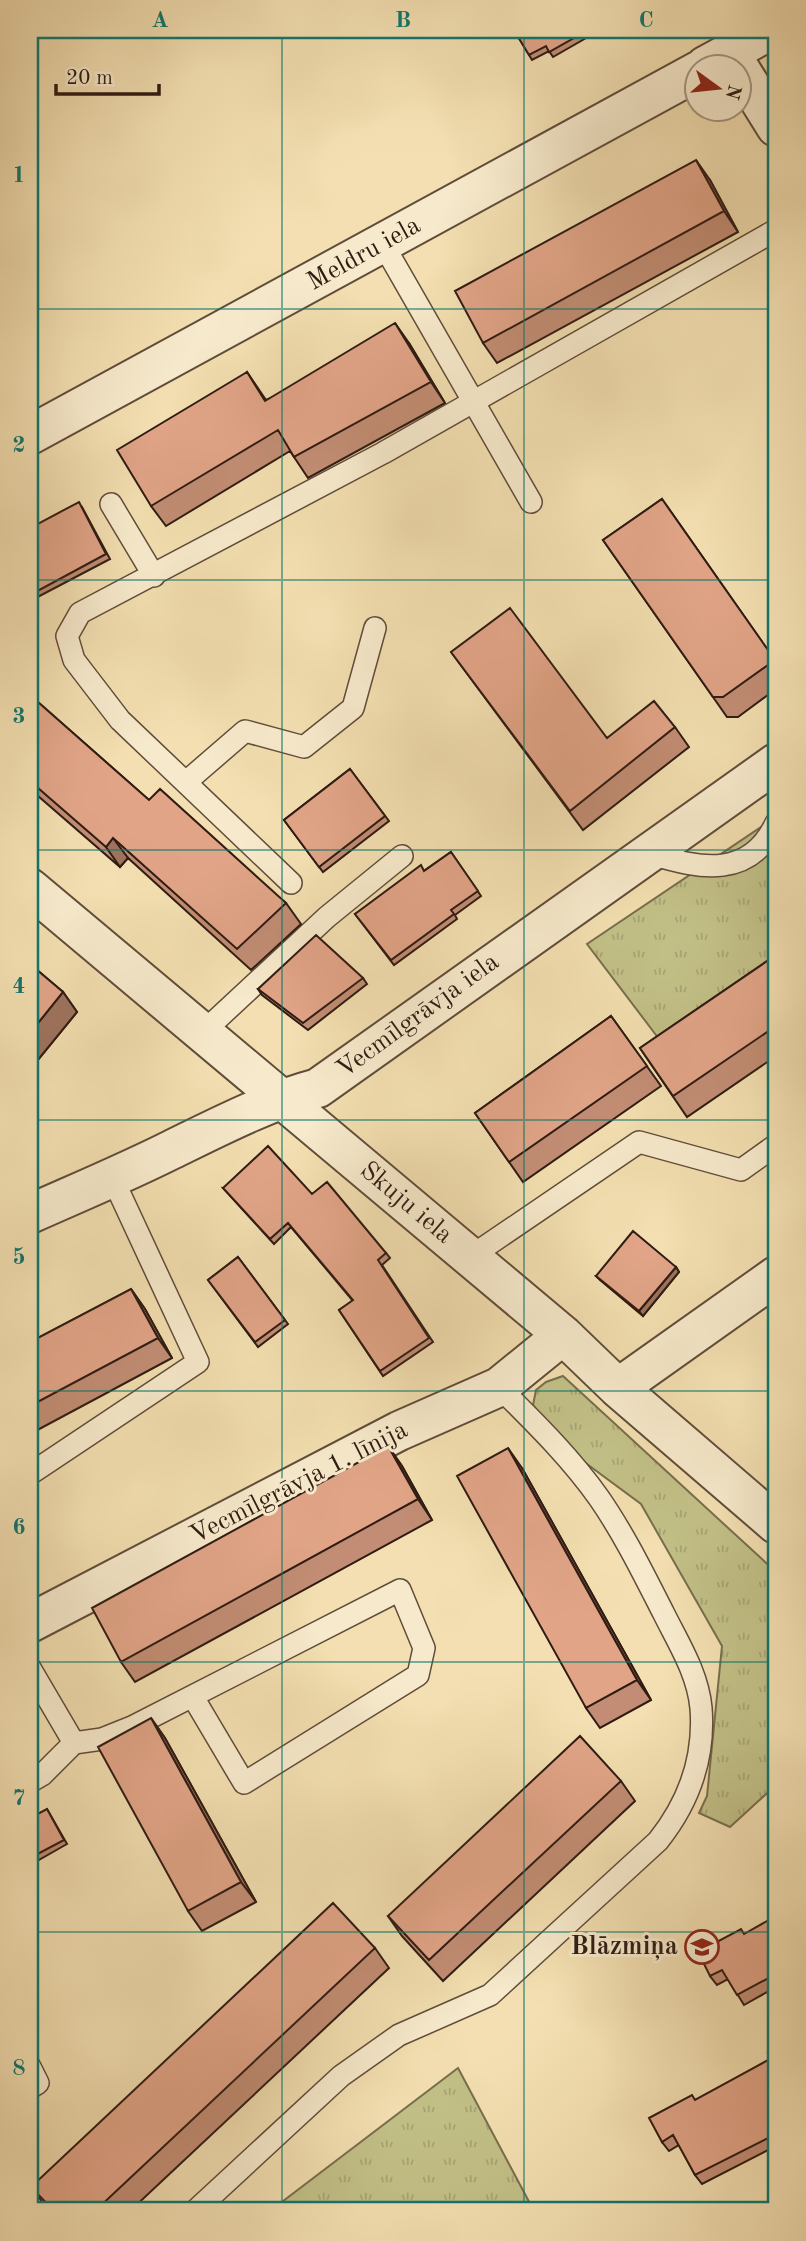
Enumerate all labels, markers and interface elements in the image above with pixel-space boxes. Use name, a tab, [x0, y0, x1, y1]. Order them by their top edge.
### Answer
text: A	[151, 9, 169, 32]
text: B	[395, 9, 411, 32]
text: C	[638, 9, 654, 32]
scale bar	[56, 52, 159, 96]
north arrow	[684, 52, 754, 122]
text: 20 m	[66, 68, 113, 89]
text: N	[721, 82, 743, 102]
text: 1	[12, 164, 26, 187]
street label: Meldru iela	[303, 212, 425, 296]
text: 2	[12, 434, 26, 457]
text: 3	[12, 705, 26, 728]
street label: Vecmīlgrāvja iela	[332, 949, 504, 1083]
text: 4	[12, 975, 26, 998]
street label: Skuju iela	[355, 1157, 457, 1249]
text: 5	[12, 1246, 26, 1269]
street label: Vecmīlgrāvja 1. līnija	[186, 1417, 412, 1549]
text: 6	[12, 1516, 26, 1539]
text: 7	[12, 1787, 26, 1810]
school or university icon: Blāzmiņa	[683, 1928, 721, 1966]
place label: Blāzmiņa	[570, 1934, 678, 1961]
text: 8	[12, 2057, 26, 2080]

